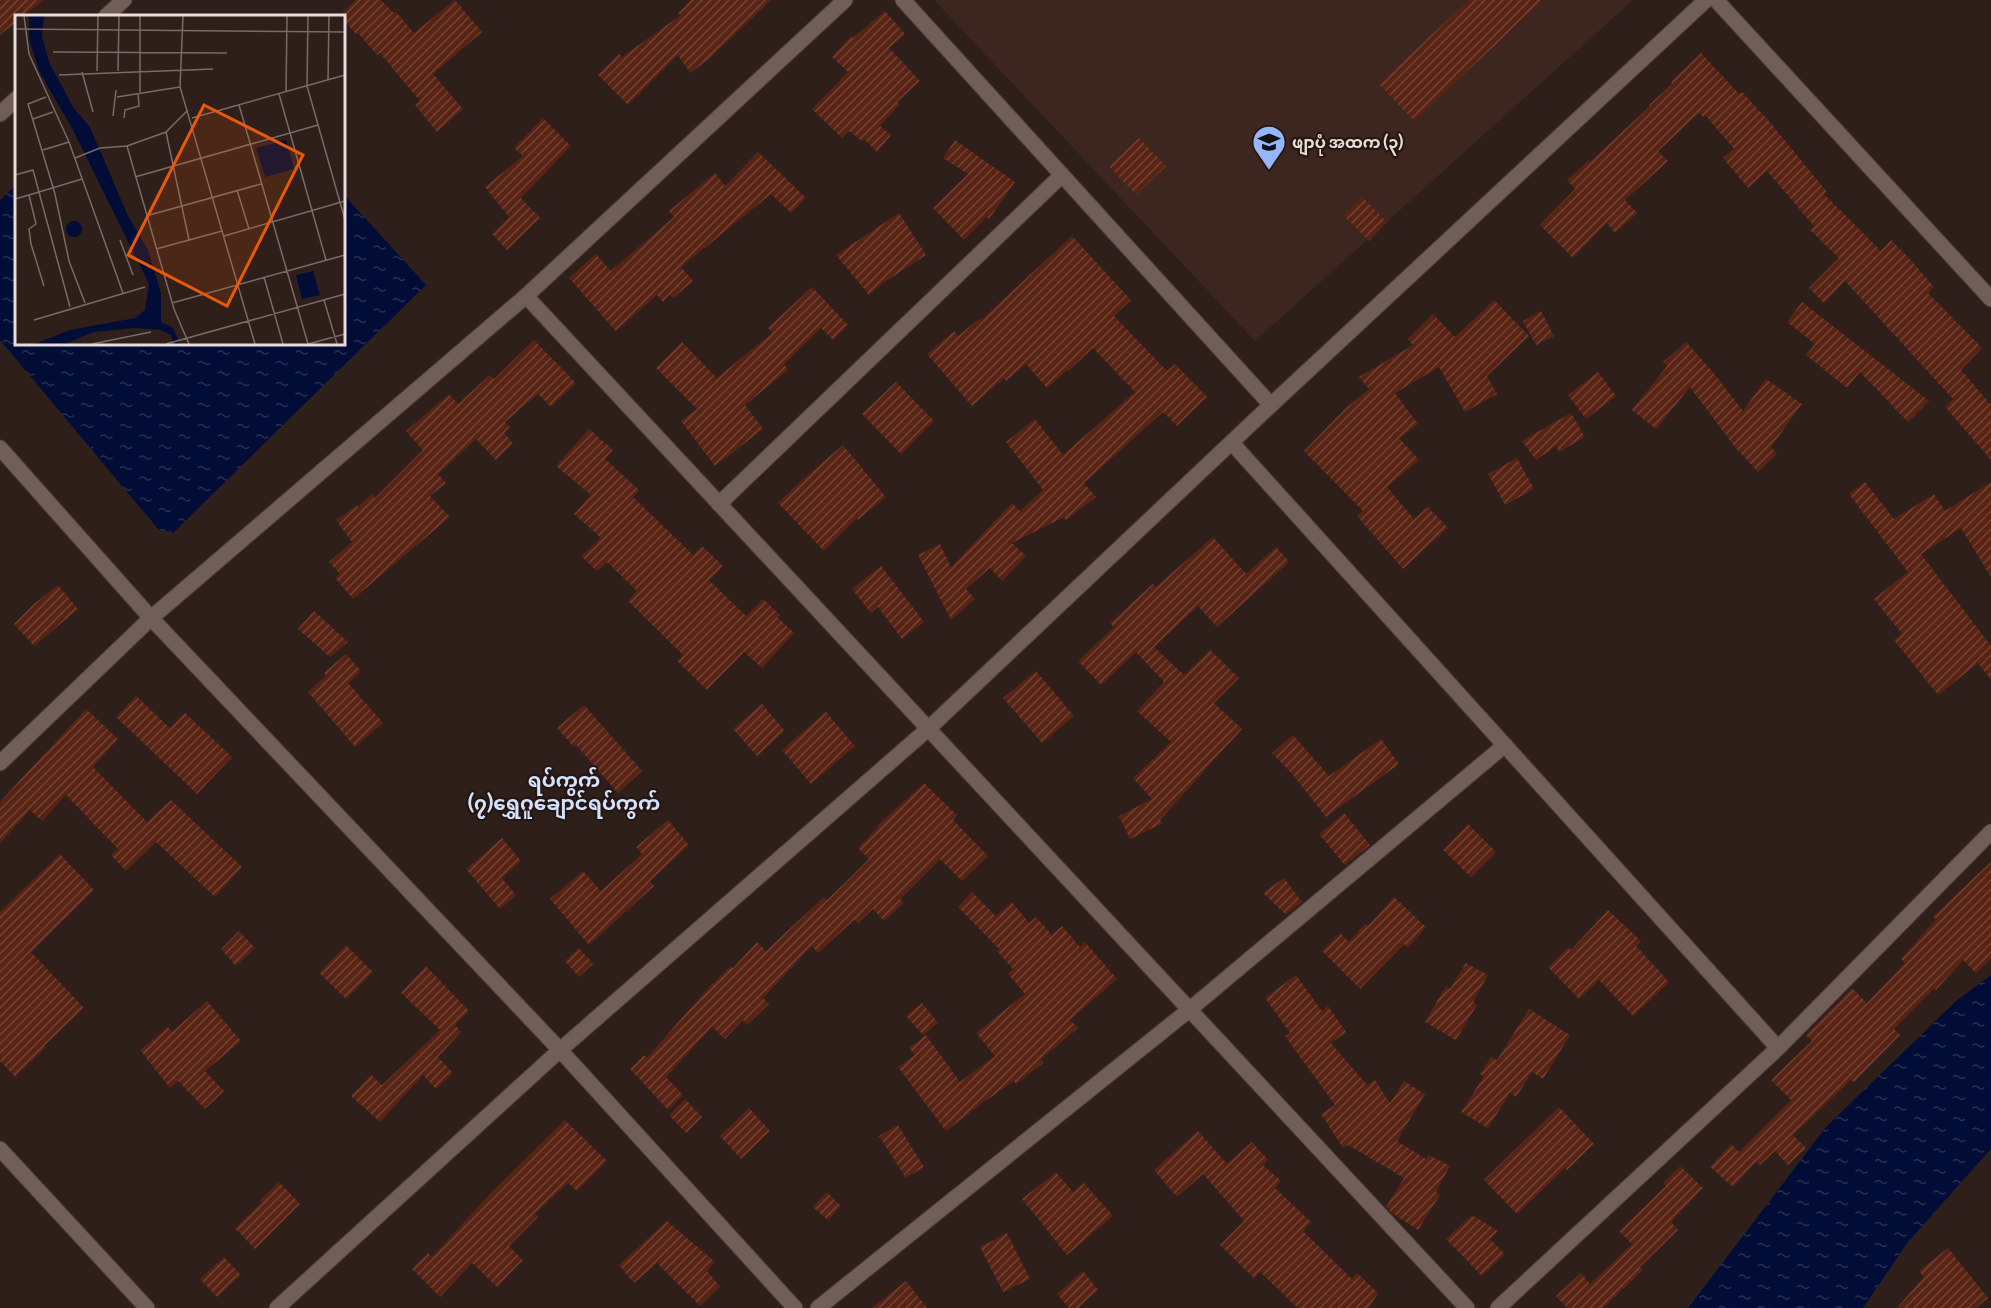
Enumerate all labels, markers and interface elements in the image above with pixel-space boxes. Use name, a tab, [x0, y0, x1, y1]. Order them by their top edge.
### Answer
inset map	[15, 15, 345, 345]
school or university icon: ဖျာပုံ အထက (၃)	[1251, 124, 1287, 171]
place label: ဖျာပုံ အထက (၃)	[1292, 133, 1403, 156]
district label: ရပ်ကွက် (၇)ရွှေဂူချောင်ရပ်ကွက်	[468, 767, 660, 820]

